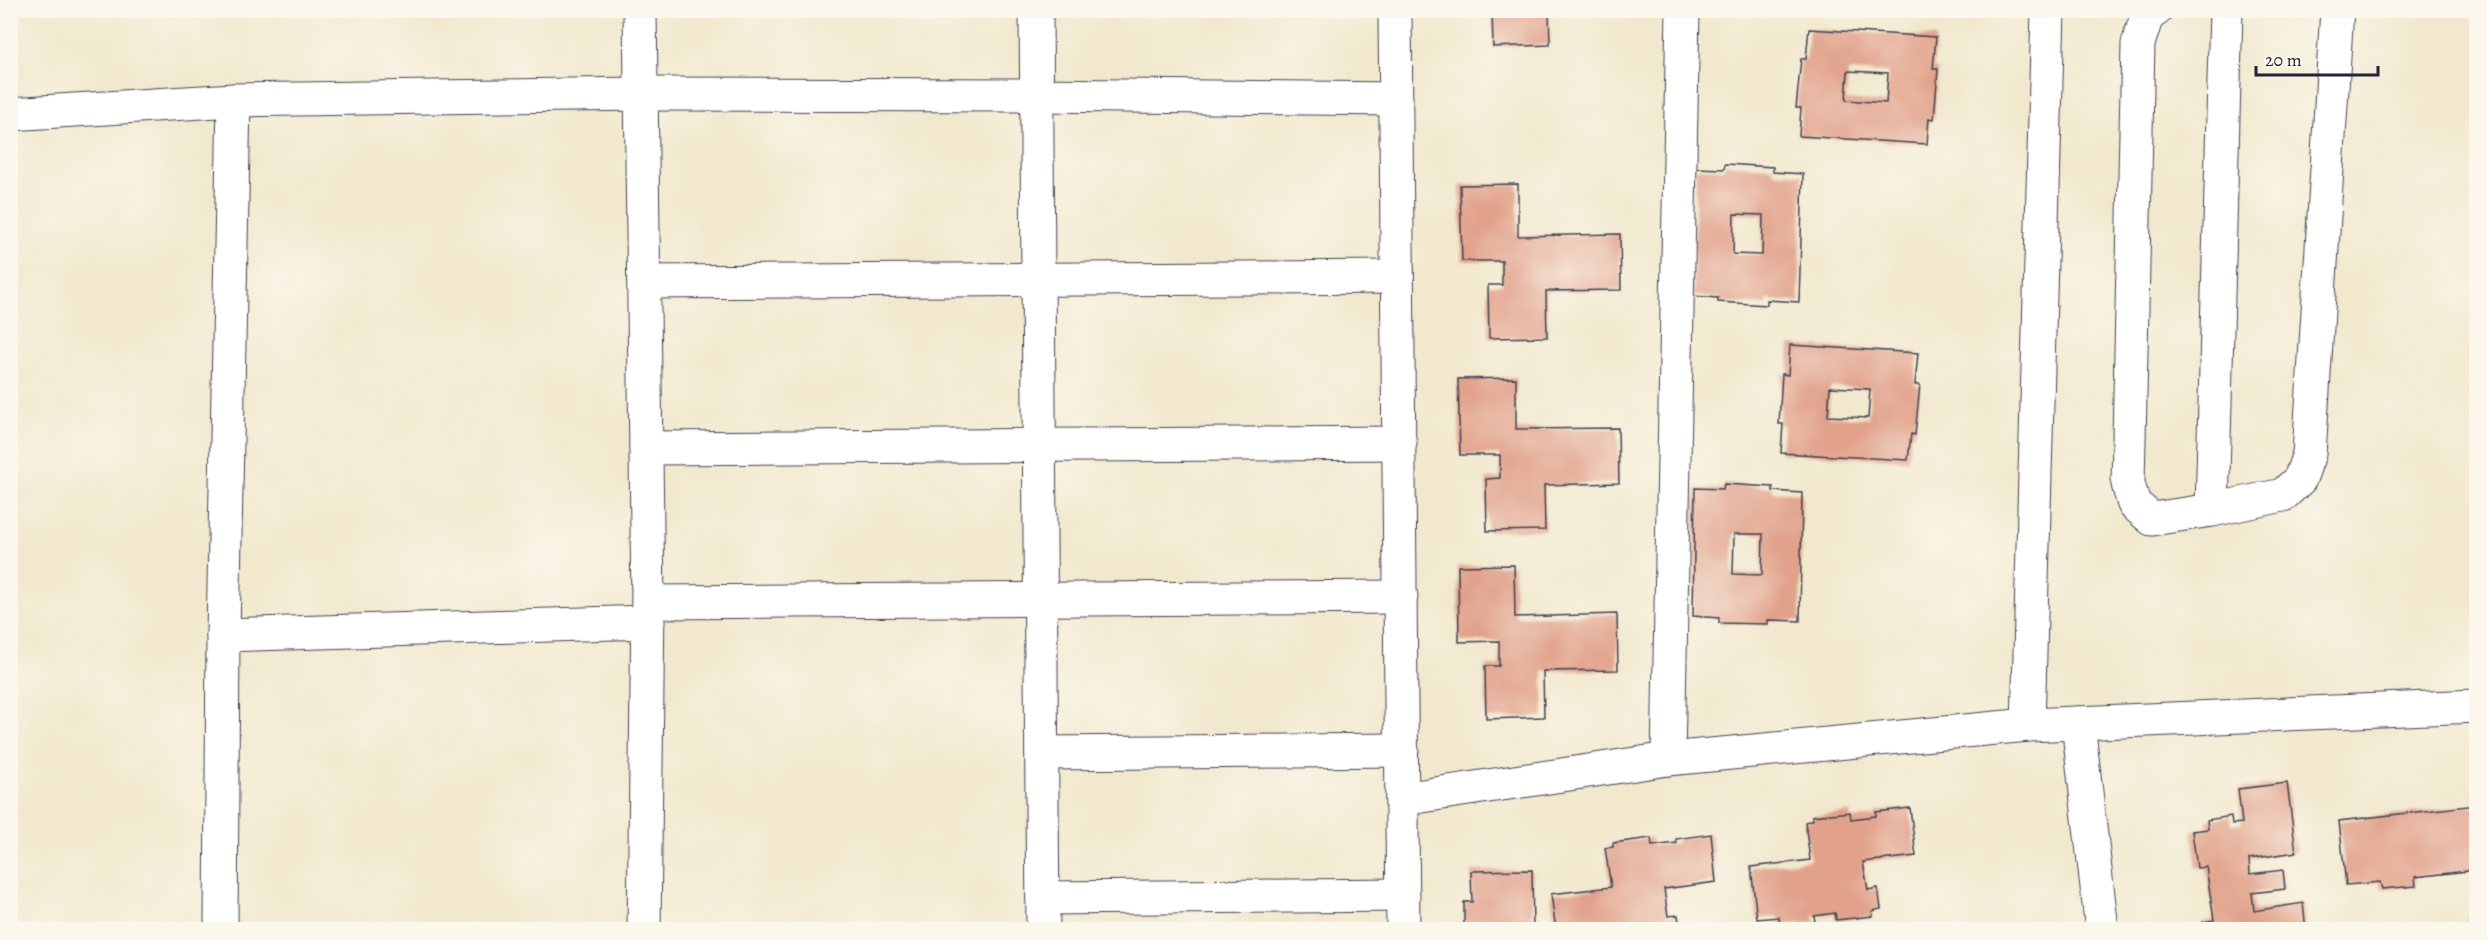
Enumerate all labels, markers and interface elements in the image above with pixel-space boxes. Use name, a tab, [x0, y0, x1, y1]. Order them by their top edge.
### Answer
scale bar	[2256, 39, 2378, 77]
text: 20 m	[2265, 48, 2302, 72]

